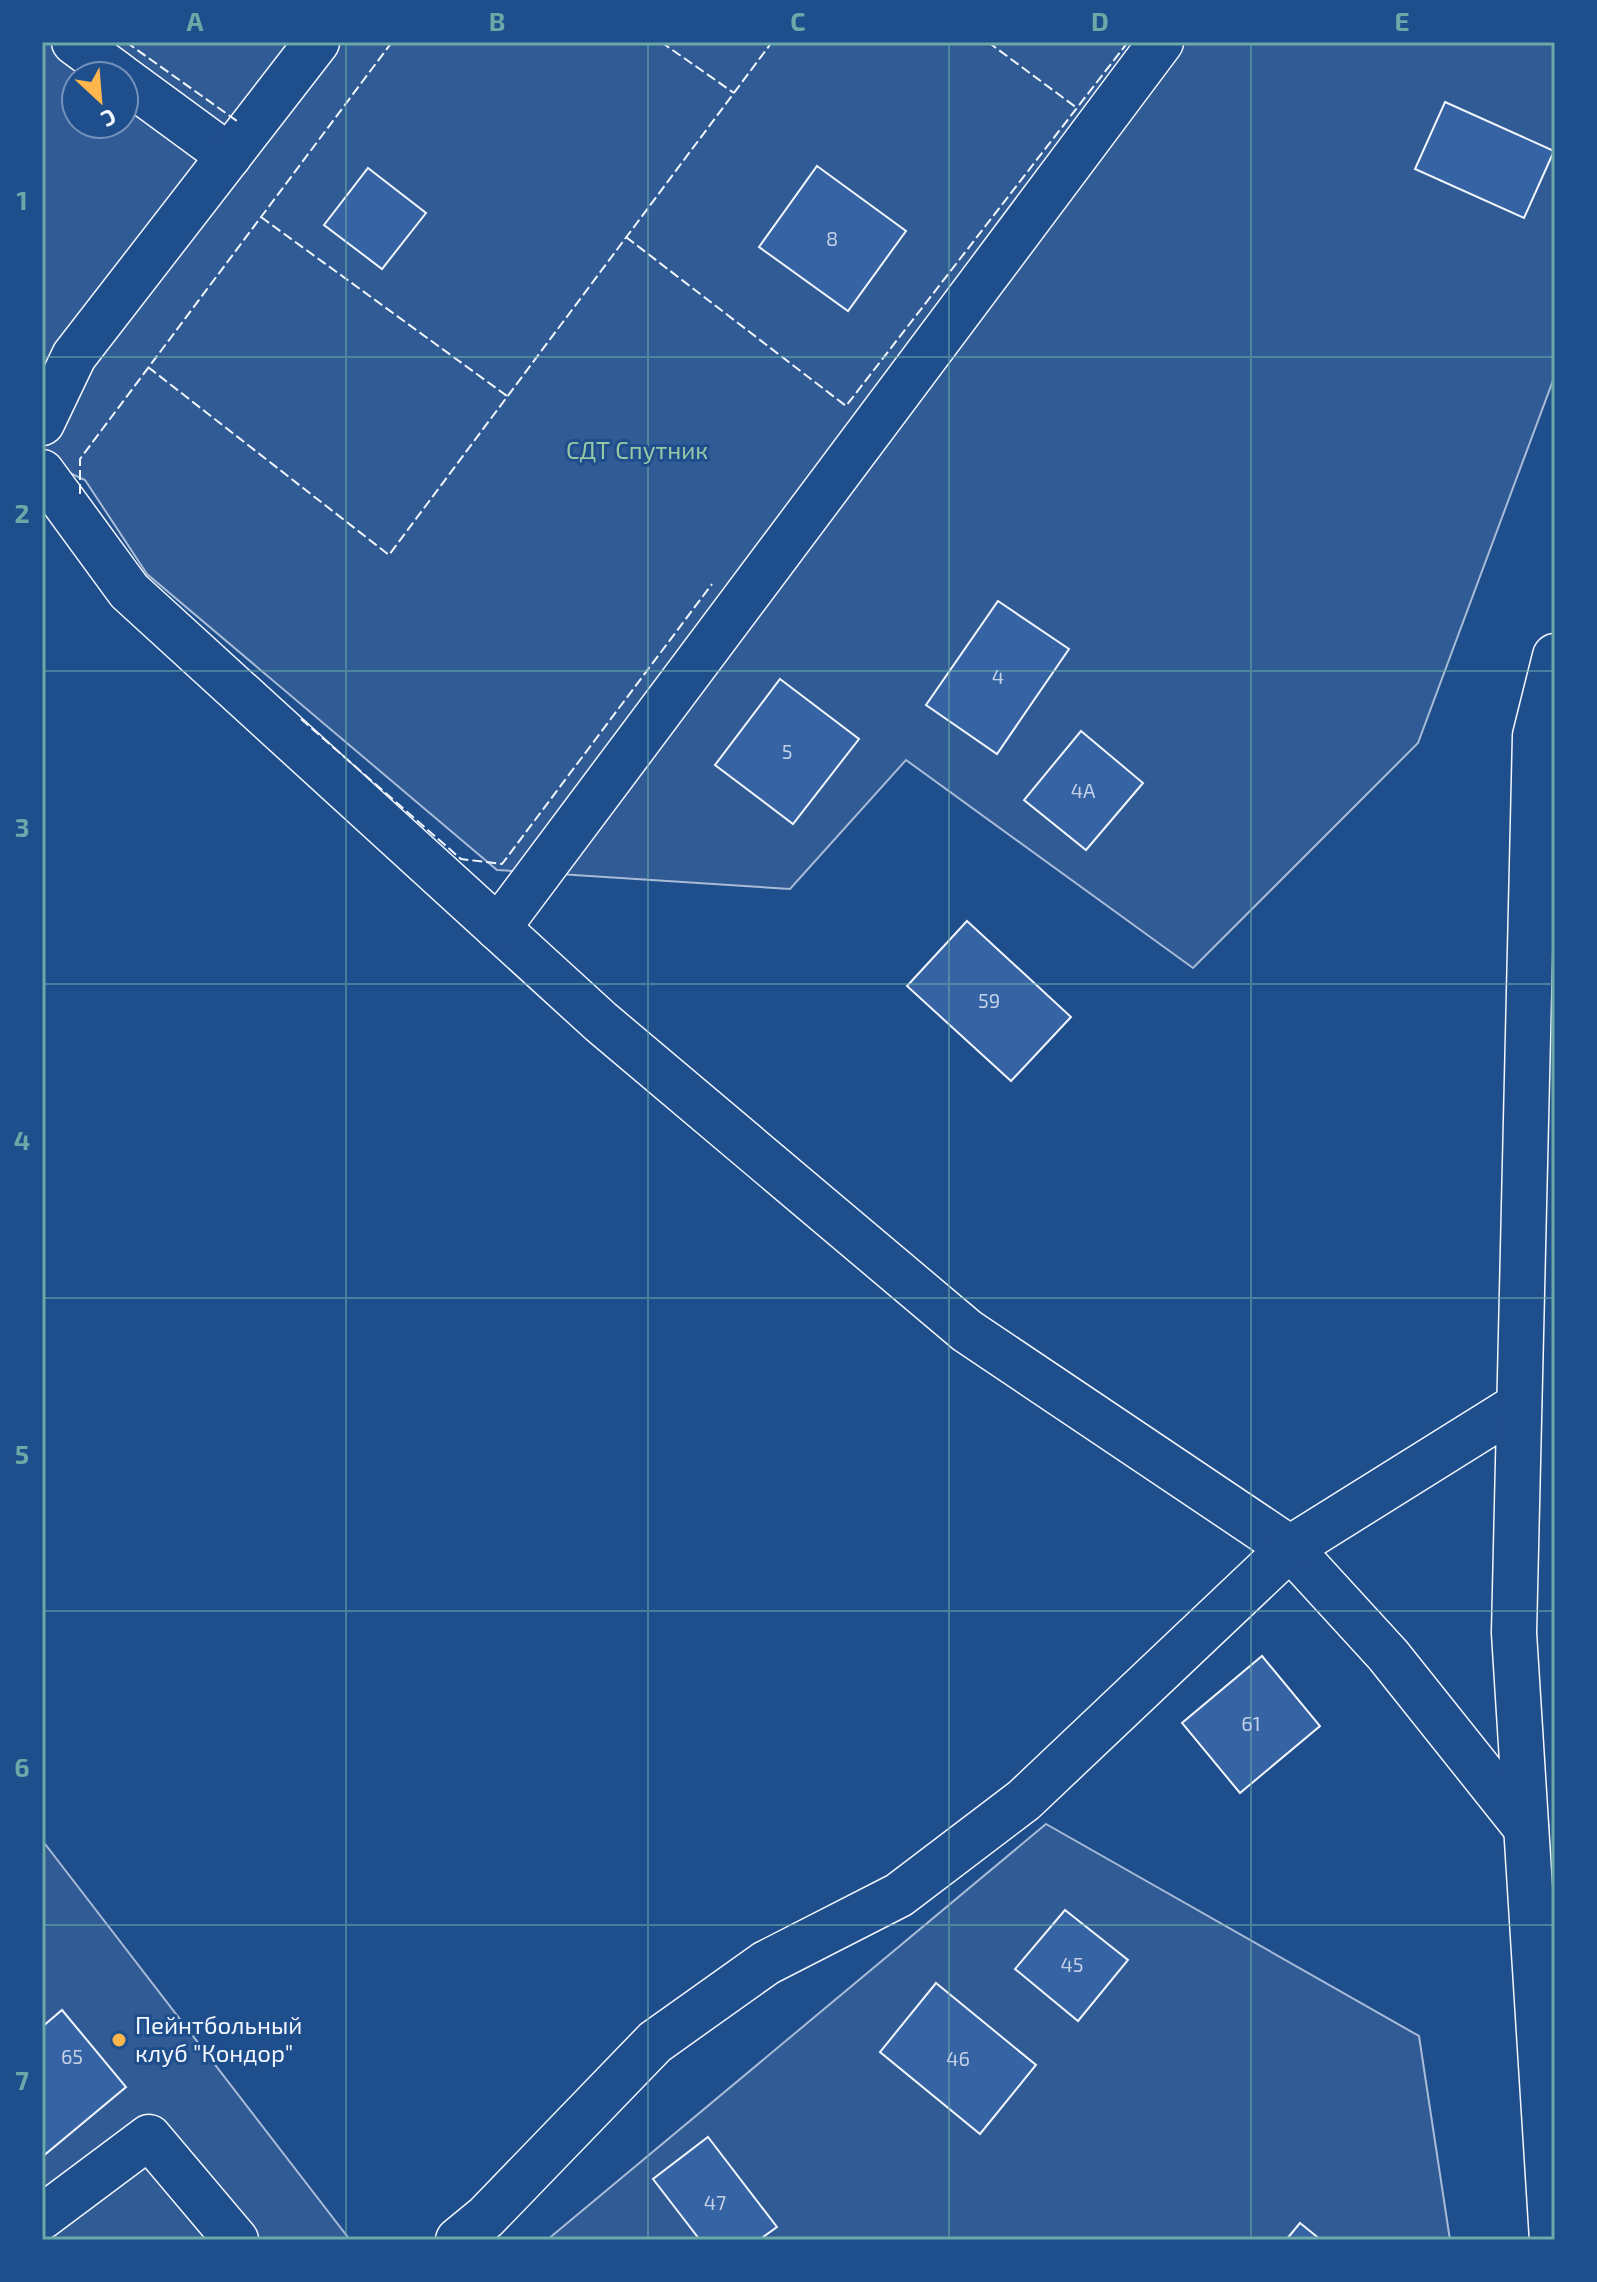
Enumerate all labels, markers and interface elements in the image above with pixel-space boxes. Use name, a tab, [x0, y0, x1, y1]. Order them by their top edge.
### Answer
text: A	[187, 5, 204, 36]
text: B	[489, 5, 505, 36]
text: C	[790, 5, 806, 36]
text: D	[1091, 5, 1109, 36]
text: E	[1394, 5, 1410, 36]
north arrow	[60, 60, 140, 140]
text: С	[98, 104, 121, 133]
text: 1	[16, 184, 28, 215]
house number: 8	[826, 226, 838, 250]
park label: СДТ Спутник	[566, 435, 708, 465]
text: 2	[14, 497, 30, 528]
house number: 4	[992, 664, 1004, 688]
house number: 5	[782, 739, 792, 763]
house number: 4А	[1071, 778, 1096, 802]
text: 3	[15, 811, 29, 842]
house number: 59	[978, 988, 1000, 1012]
text: 4	[14, 1124, 30, 1155]
text: 5	[15, 1438, 29, 1469]
house number: 61	[1241, 1711, 1261, 1735]
text: 6	[14, 1751, 30, 1782]
house number: 45	[1060, 1952, 1084, 1976]
place label: Пейнтбольный клуб "Кондор"	[135, 2010, 302, 2068]
marker: Пейнтбольный клуб "Кондор"	[110, 2031, 128, 2049]
house number: 65	[61, 2044, 83, 2068]
house number: 46	[946, 2046, 970, 2070]
text: 7	[15, 2064, 29, 2095]
house number: 47	[704, 2190, 726, 2214]

